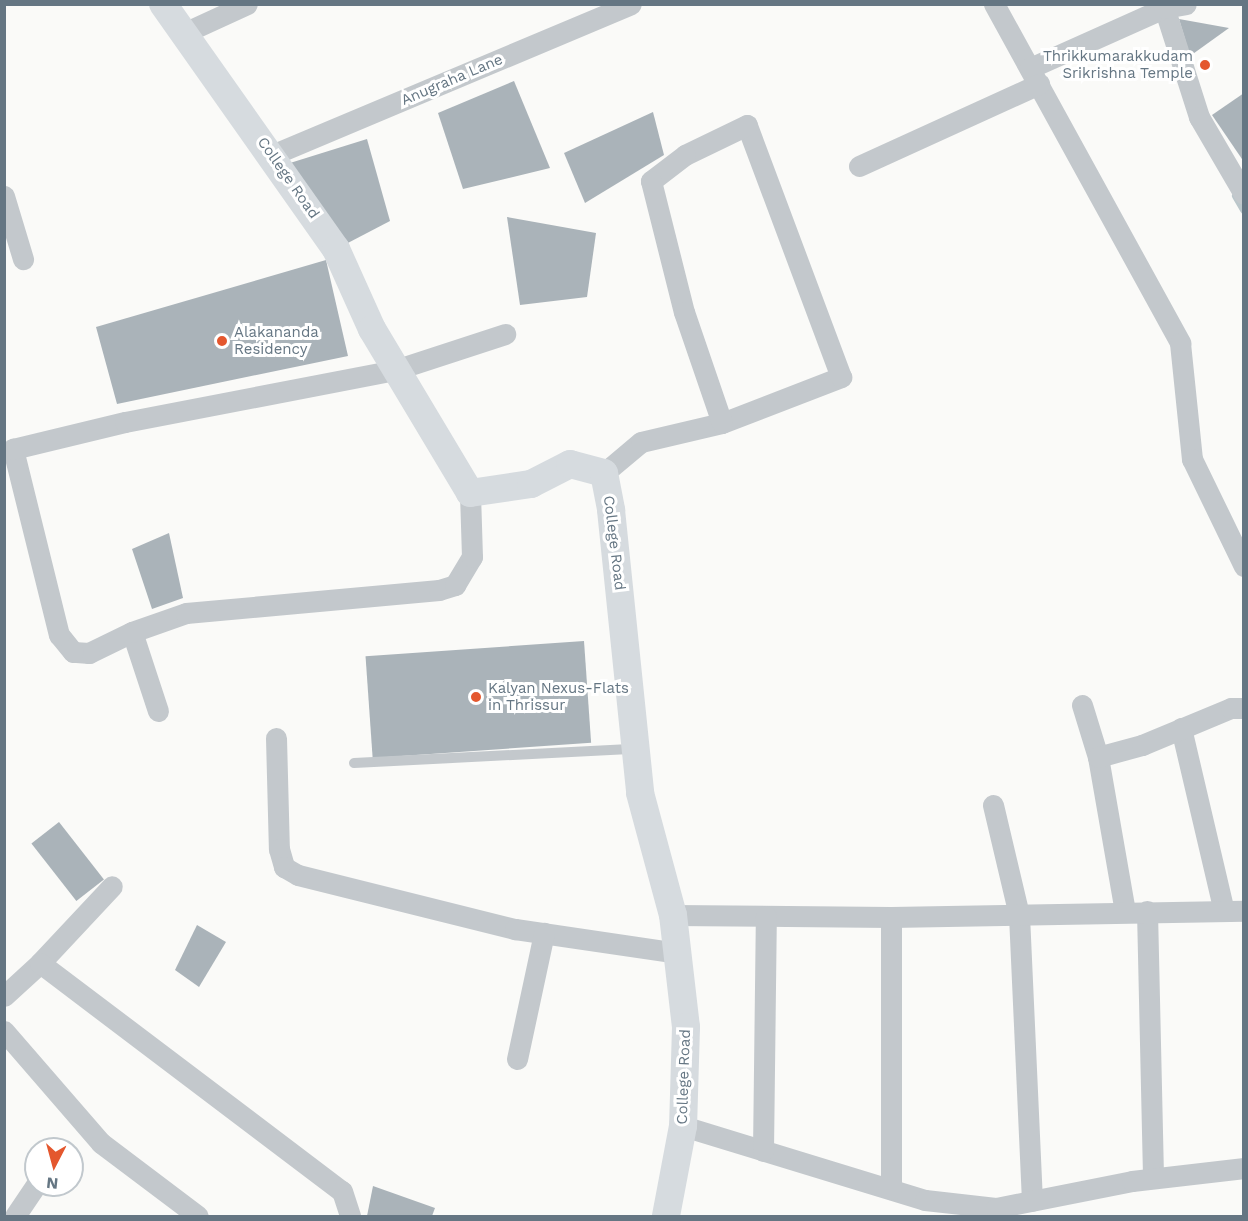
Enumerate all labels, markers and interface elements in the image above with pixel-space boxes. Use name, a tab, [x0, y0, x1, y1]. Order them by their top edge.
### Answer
place label: Thrikkumarakkudam Srikrishna Temple	[1043, 47, 1193, 82]
street label: Anugraha Lane	[398, 50, 506, 110]
marker: Thrikkumarakkudam Srikrishna Temple	[1198, 58, 1212, 72]
street label: College Road	[253, 134, 323, 222]
place label: Alakananda Residency	[234, 323, 319, 358]
marker: Alakananda Residency	[215, 334, 229, 348]
street label: College Road	[599, 495, 629, 591]
place label: Kalyan Nexus-Flats in Thrissur	[488, 679, 629, 714]
marker: Kalyan Nexus-Flats in Thrissur	[469, 690, 483, 704]
street label: College Road	[673, 1029, 695, 1125]
north arrow	[24, 1137, 84, 1197]
text: N	[45, 1173, 59, 1193]

